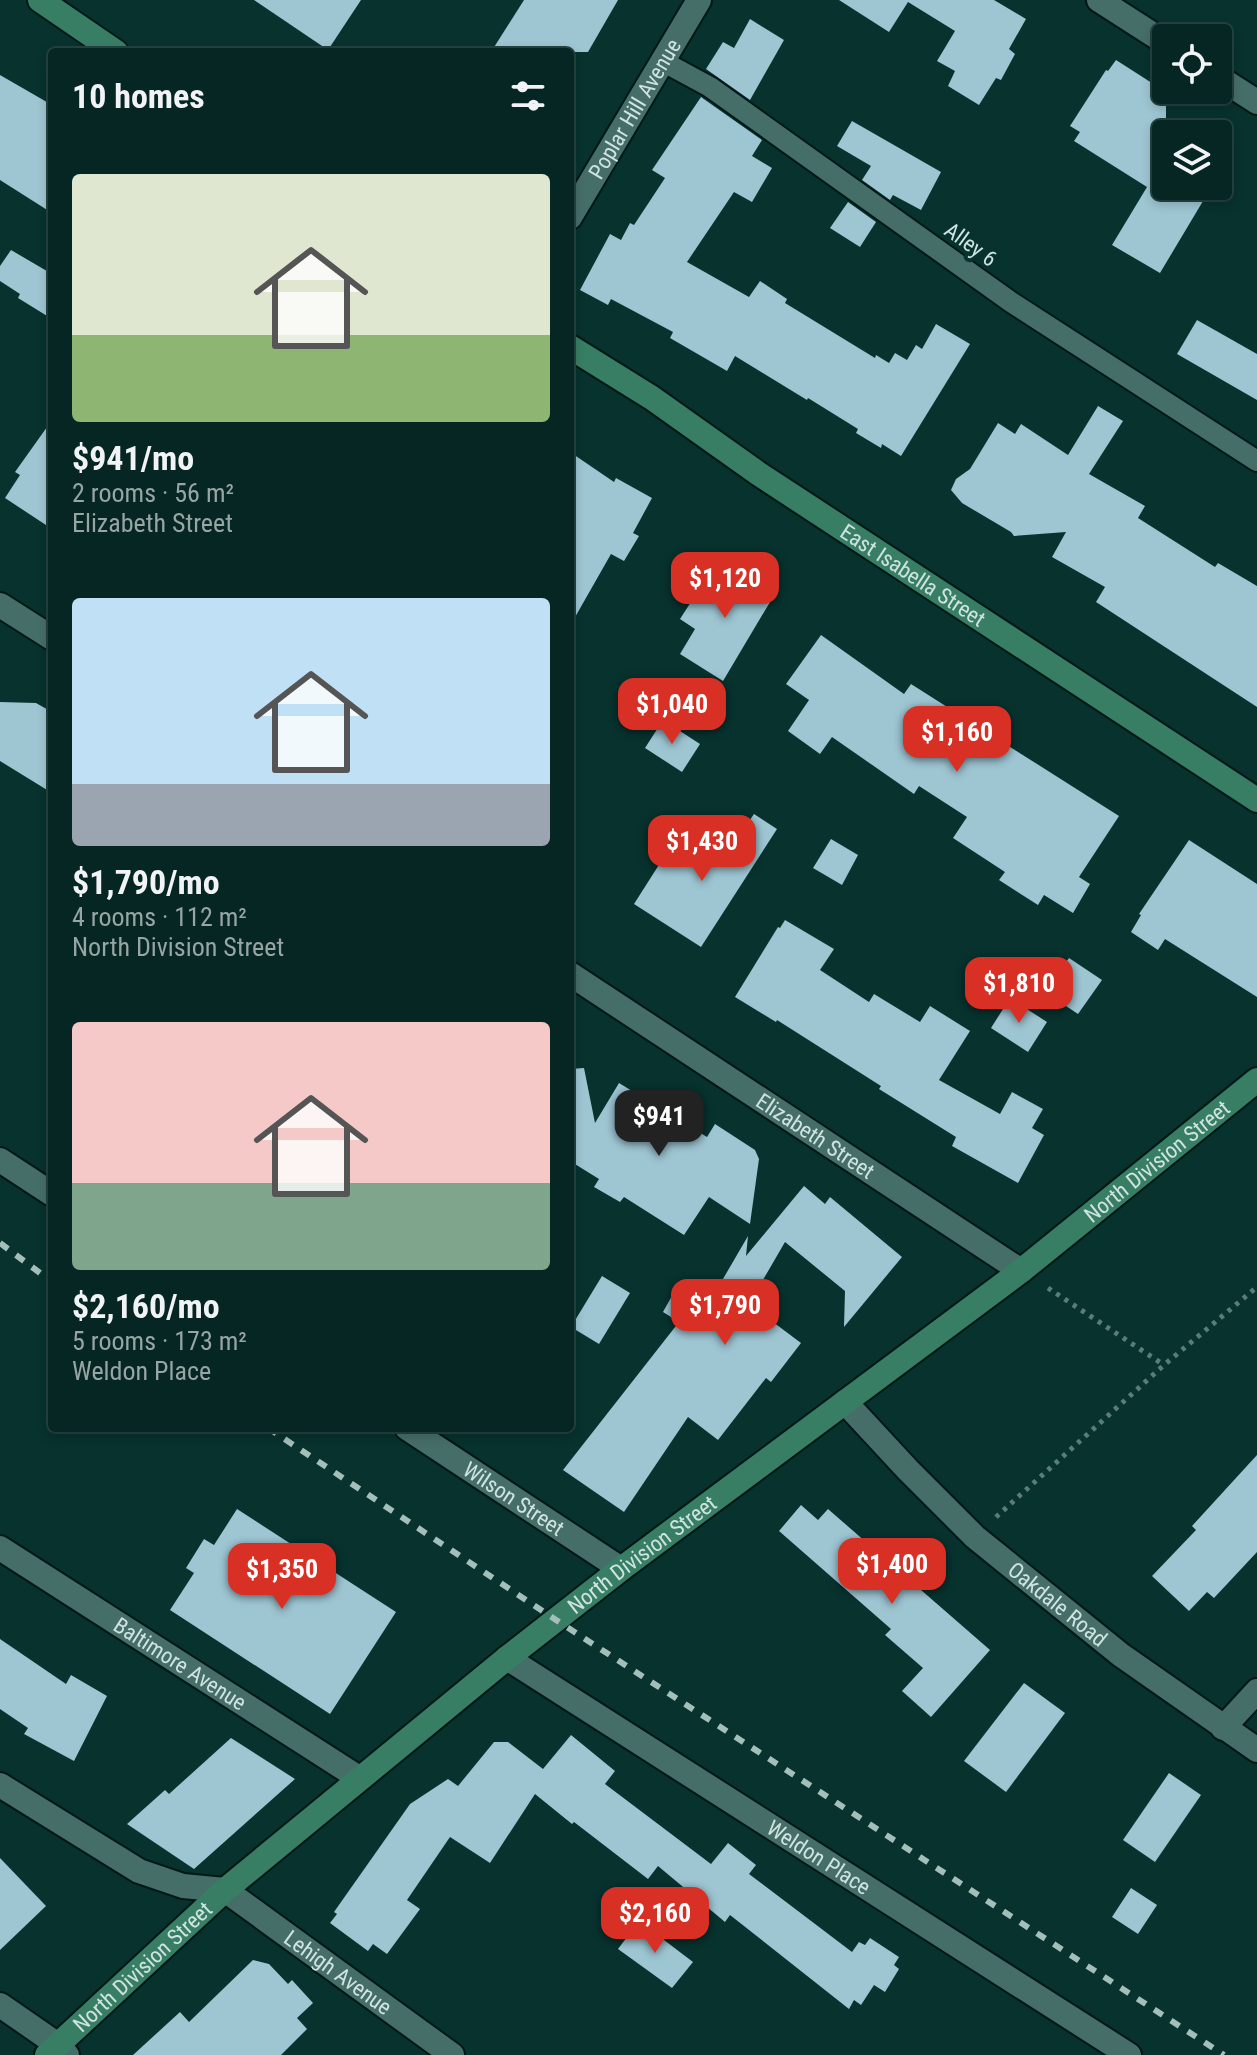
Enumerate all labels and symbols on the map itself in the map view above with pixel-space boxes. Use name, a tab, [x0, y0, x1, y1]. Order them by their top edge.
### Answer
street label: Poplar Hill Avenue	[584, 34, 686, 184]
street label: Alley 6	[940, 217, 1002, 272]
street label: East Isabella Street	[836, 519, 990, 632]
pin: $1,120	[660, 552, 790, 620]
pin: $1,040	[607, 678, 737, 746]
pin: $1,160	[892, 706, 1022, 774]
pin: $1,430	[637, 815, 767, 883]
pin: $1,810	[954, 957, 1084, 1025]
street label: Elizabeth Street	[752, 1088, 879, 1184]
pin: $941	[612, 1090, 706, 1158]
street label: North Division Street	[1079, 1095, 1235, 1228]
pin: $1,790	[660, 1279, 790, 1347]
street label: Wilson Street	[459, 1457, 569, 1541]
street label: North Division Street	[563, 1490, 721, 1619]
pin: $1,400	[827, 1538, 957, 1606]
pin: $1,350	[217, 1543, 347, 1611]
street label: Oakdale Road	[1003, 1557, 1112, 1652]
street label: Baltimore Avenue	[109, 1612, 251, 1715]
street label: Weldon Place	[762, 1815, 875, 1900]
pin: $2,160	[590, 1887, 720, 1955]
street label: North Division Street	[68, 1897, 217, 2037]
street label: Lehigh Avenue	[279, 1925, 396, 2020]

